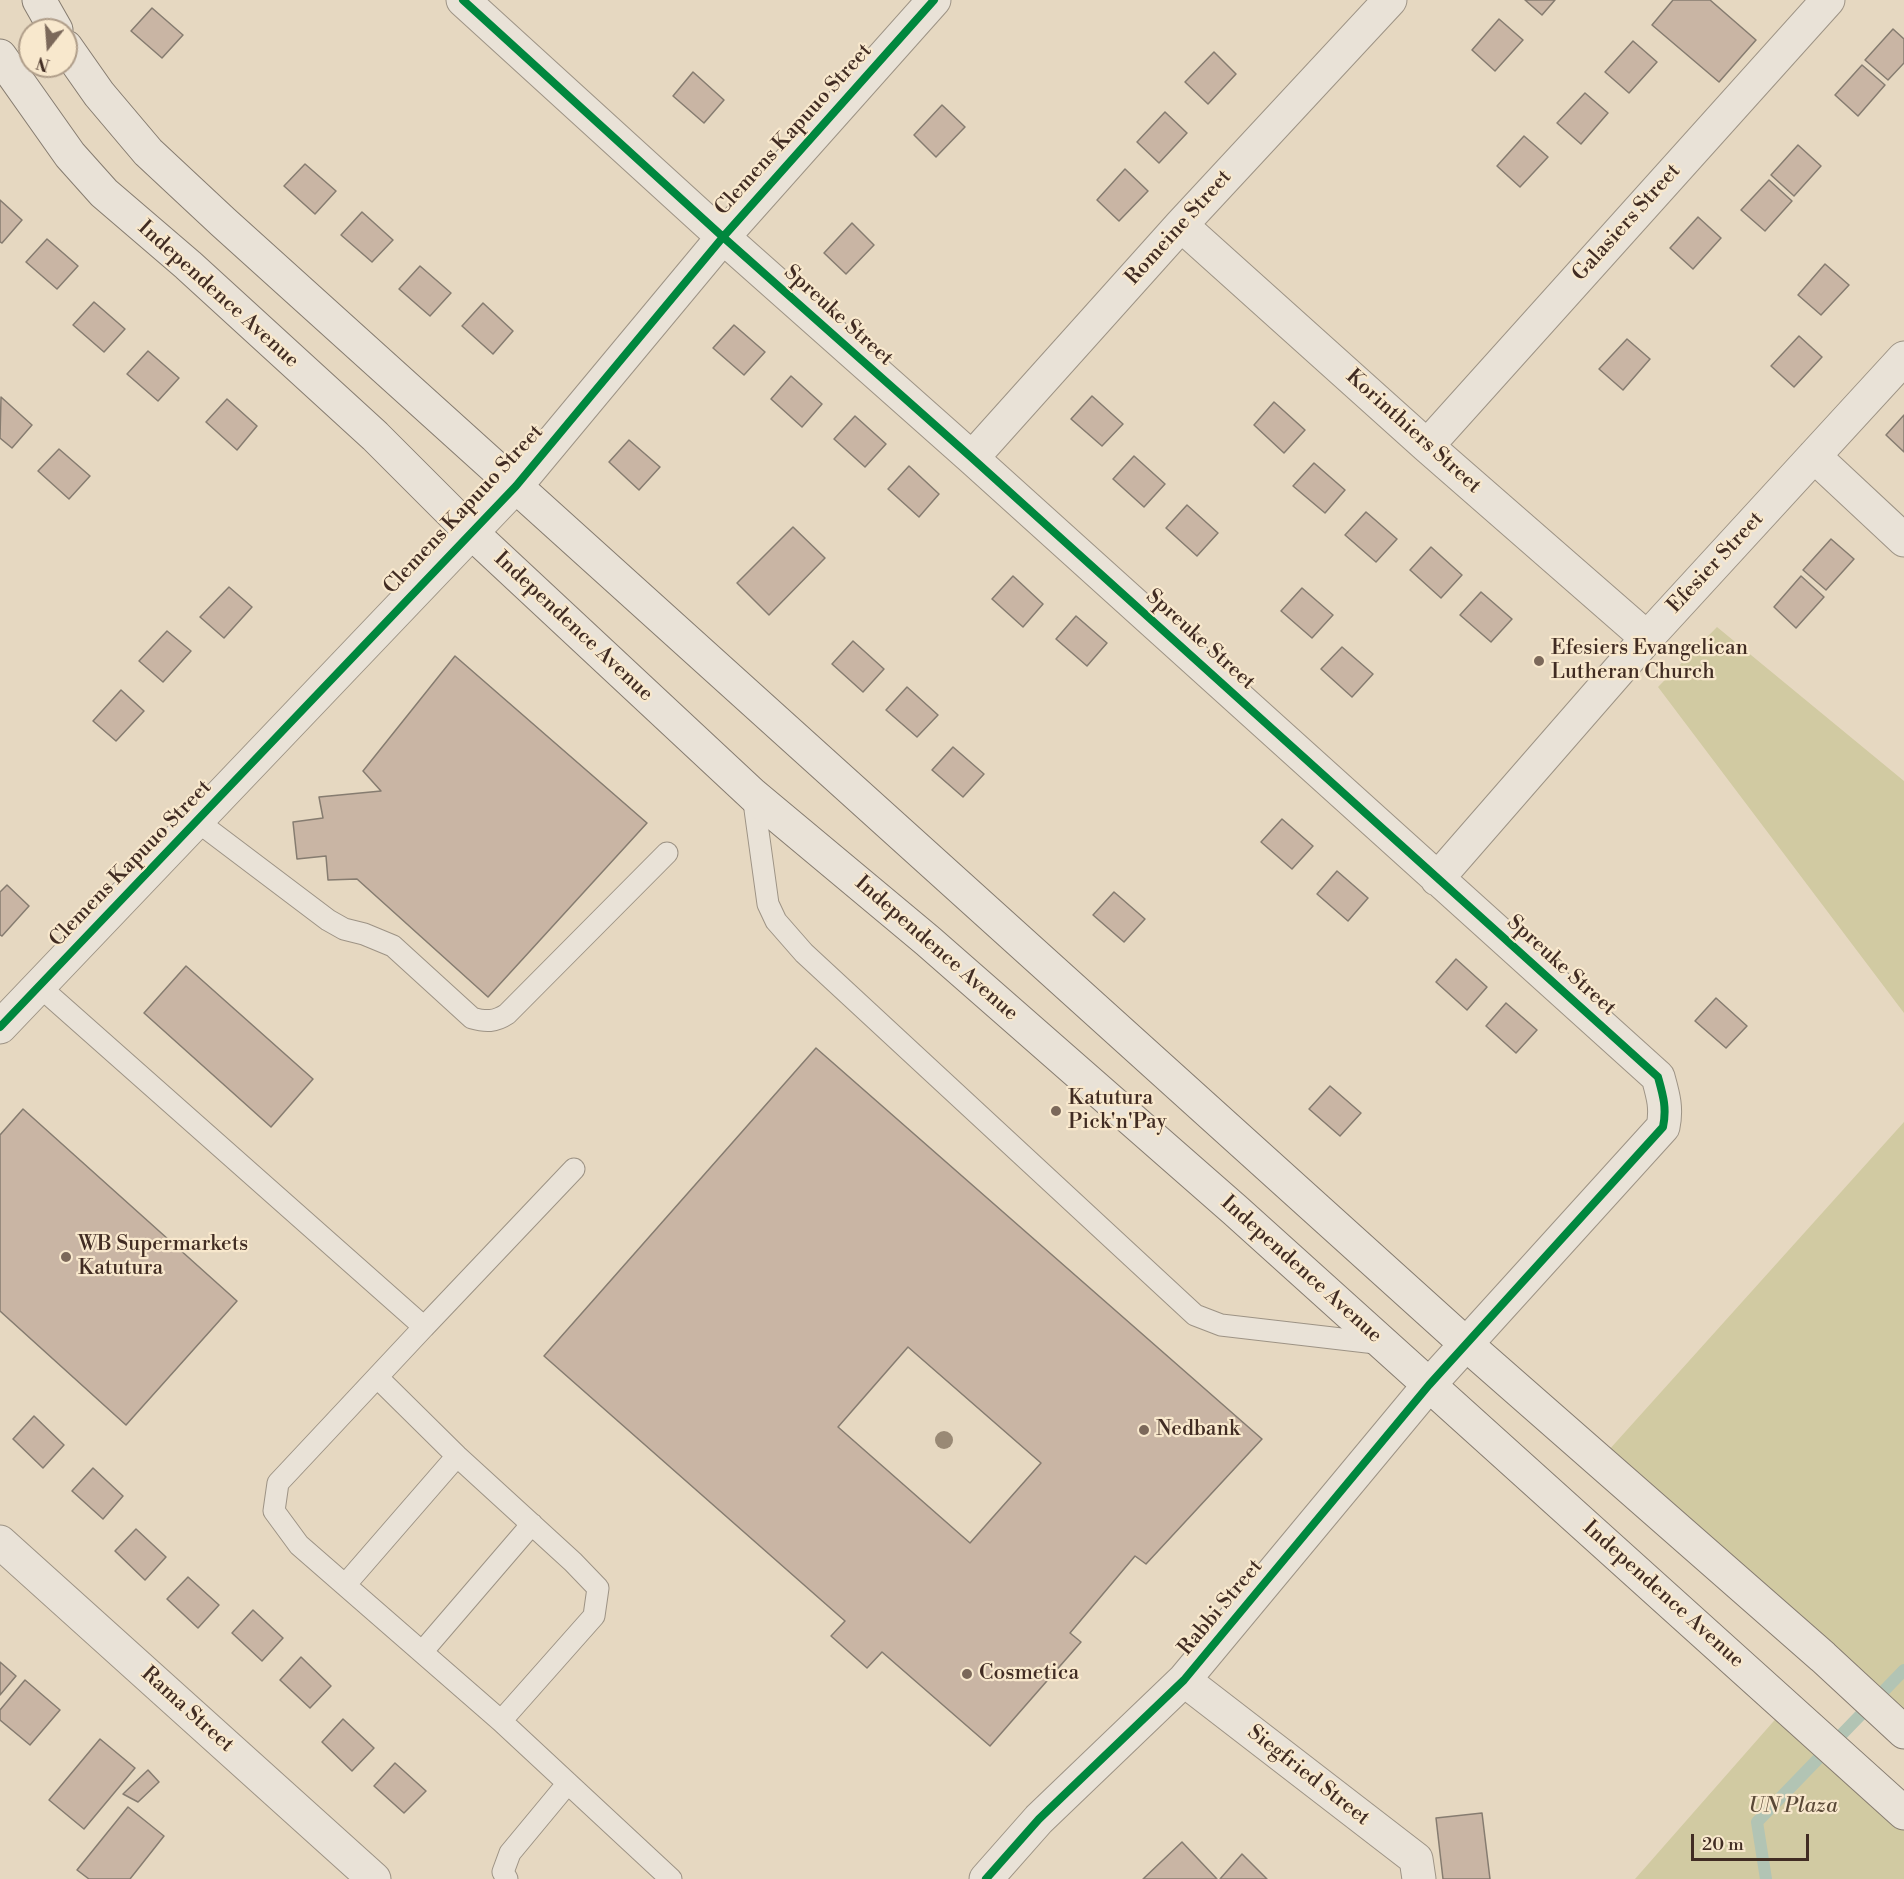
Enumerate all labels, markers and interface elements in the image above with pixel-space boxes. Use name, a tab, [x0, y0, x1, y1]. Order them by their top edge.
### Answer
north arrow	[18, 18, 78, 78]
street label: Clemens Kapuuo Street	[710, 39, 878, 221]
text: N	[34, 52, 52, 75]
street label: Galasiers Street	[1568, 159, 1686, 287]
street label: Romeine Street	[1121, 165, 1237, 291]
street label: Independence Avenue	[132, 216, 304, 374]
street label: Spreuke Street	[778, 260, 898, 372]
street label: Korinthiers Street	[1340, 365, 1486, 499]
street label: Clemens Kapuuo Street	[379, 420, 549, 600]
street label: Efesier Street	[1663, 507, 1769, 619]
street label: Independence Avenue	[488, 547, 658, 707]
street label: Spreuke Street	[1140, 584, 1260, 696]
place label: Efesiers Evangelican Lutheran Church	[1551, 636, 1748, 686]
marker: Efesiers Evangelican Lutheran Church	[1532, 654, 1546, 668]
street label: Clemens Kapuuo Street	[45, 775, 217, 953]
street label: Independence Avenue	[849, 871, 1023, 1027]
street label: Spreuke Street	[1501, 910, 1621, 1022]
place label: Katutura Pick'n'Pay	[1068, 1086, 1167, 1136]
marker: Katutura Pick'n'Pay	[1049, 1104, 1063, 1118]
street label: Independence Avenue	[1215, 1191, 1387, 1349]
place label: WB Supermarkets Katutura	[78, 1232, 248, 1282]
marker: WB Supermarkets Katutura	[59, 1250, 73, 1264]
place label: Nedbank	[1156, 1417, 1240, 1443]
marker: Nedbank	[1137, 1423, 1151, 1437]
street label: Independence Avenue	[1577, 1516, 1749, 1674]
street label: Rabbi Street	[1173, 1555, 1269, 1661]
place label: Cosmetica	[979, 1661, 1079, 1687]
street label: Rama Street	[135, 1662, 239, 1758]
marker: Cosmetica	[960, 1667, 974, 1681]
street label: Siegfried Street	[1242, 1720, 1374, 1832]
park label: UN Plaza	[1748, 1794, 1838, 1820]
scale bar	[1694, 1822, 1812, 1860]
text: 20 m	[1702, 1833, 1744, 1856]

